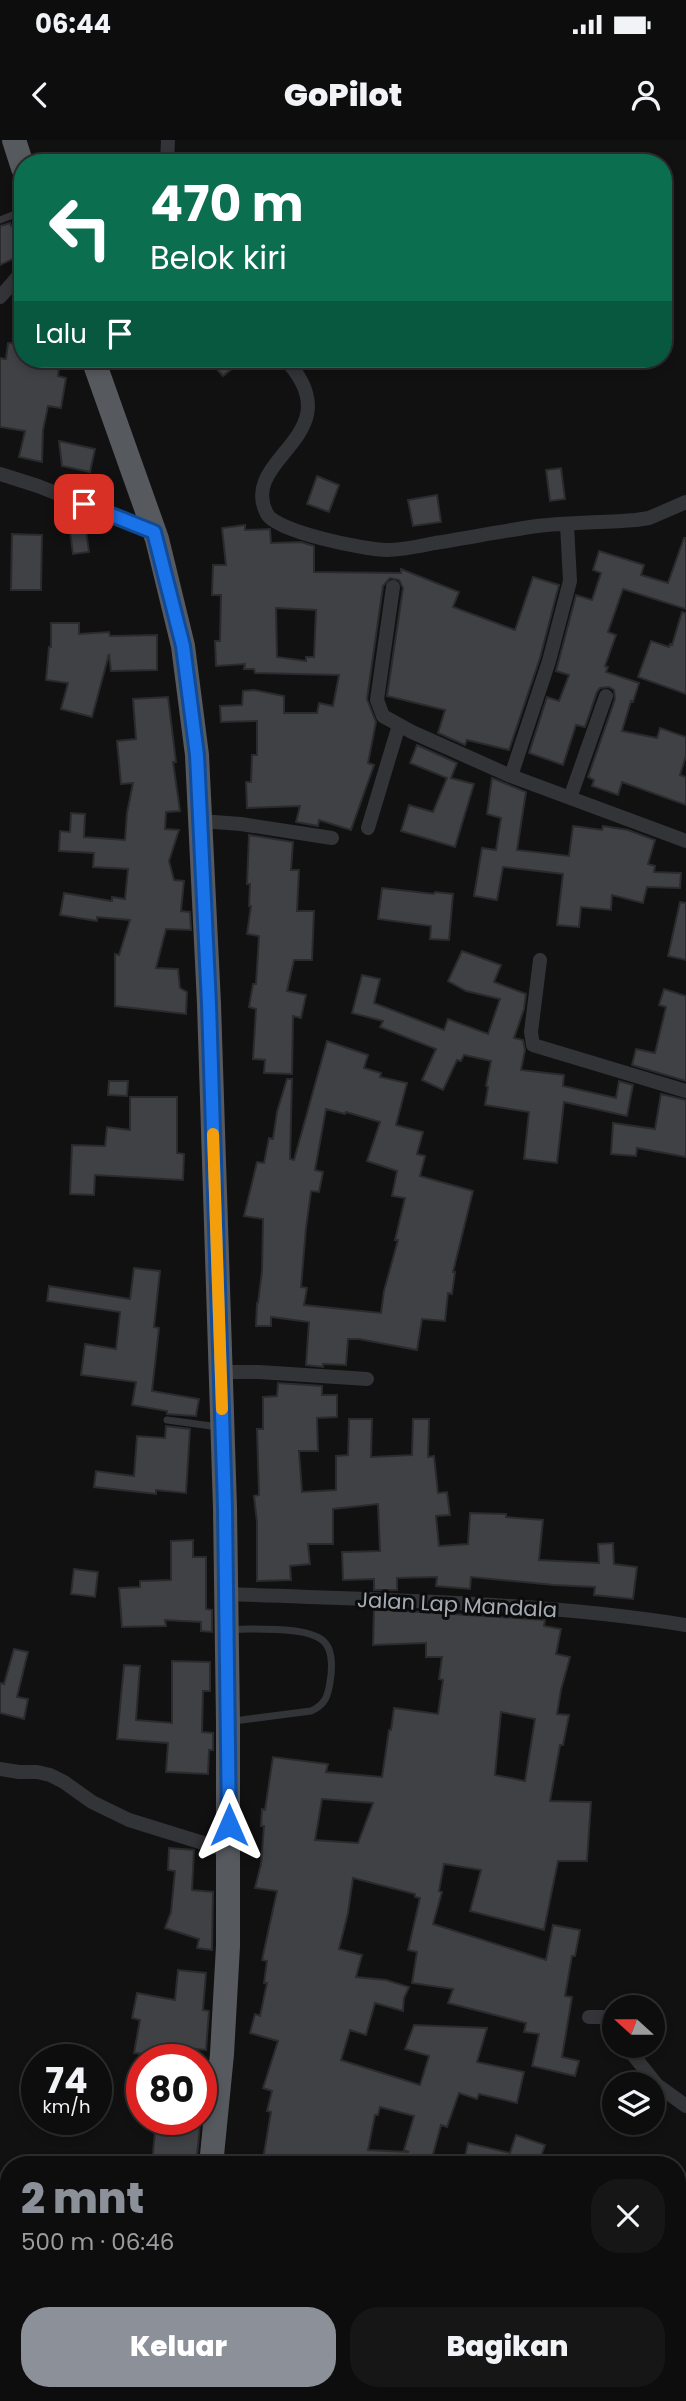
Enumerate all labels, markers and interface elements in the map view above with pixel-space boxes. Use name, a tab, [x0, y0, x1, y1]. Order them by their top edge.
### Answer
text: 06:44	[35, 6, 111, 42]
text: GoPilot	[284, 72, 402, 117]
icon: back	[21, 76, 59, 114]
icon: person	[627, 76, 665, 114]
text: 470 m	[150, 170, 304, 238]
icon: left	[35, 182, 126, 273]
text: Belok kiri	[150, 235, 287, 280]
icon: arrive	[101, 315, 139, 353]
text: Lalu	[35, 316, 87, 352]
pin	[54, 474, 114, 534]
icon: arrive	[65, 485, 103, 523]
street label: Jalan Lap Mandala	[356, 1585, 558, 1624]
position arrow	[192, 1788, 266, 1862]
north arrow	[602, 1995, 665, 2058]
map controls	[602, 1995, 665, 2135]
speed limit sign: 80	[126, 2044, 217, 2135]
text: 74	[45, 2056, 88, 2105]
button: layers	[602, 2072, 665, 2135]
text: km/h	[43, 2094, 90, 2119]
text: 2 mnt	[21, 2169, 144, 2228]
button: close	[591, 2179, 665, 2253]
text: 500 m · 06:46	[21, 2226, 174, 2258]
button: Keluar	[21, 2307, 336, 2387]
button: Bagikan	[350, 2307, 665, 2387]

